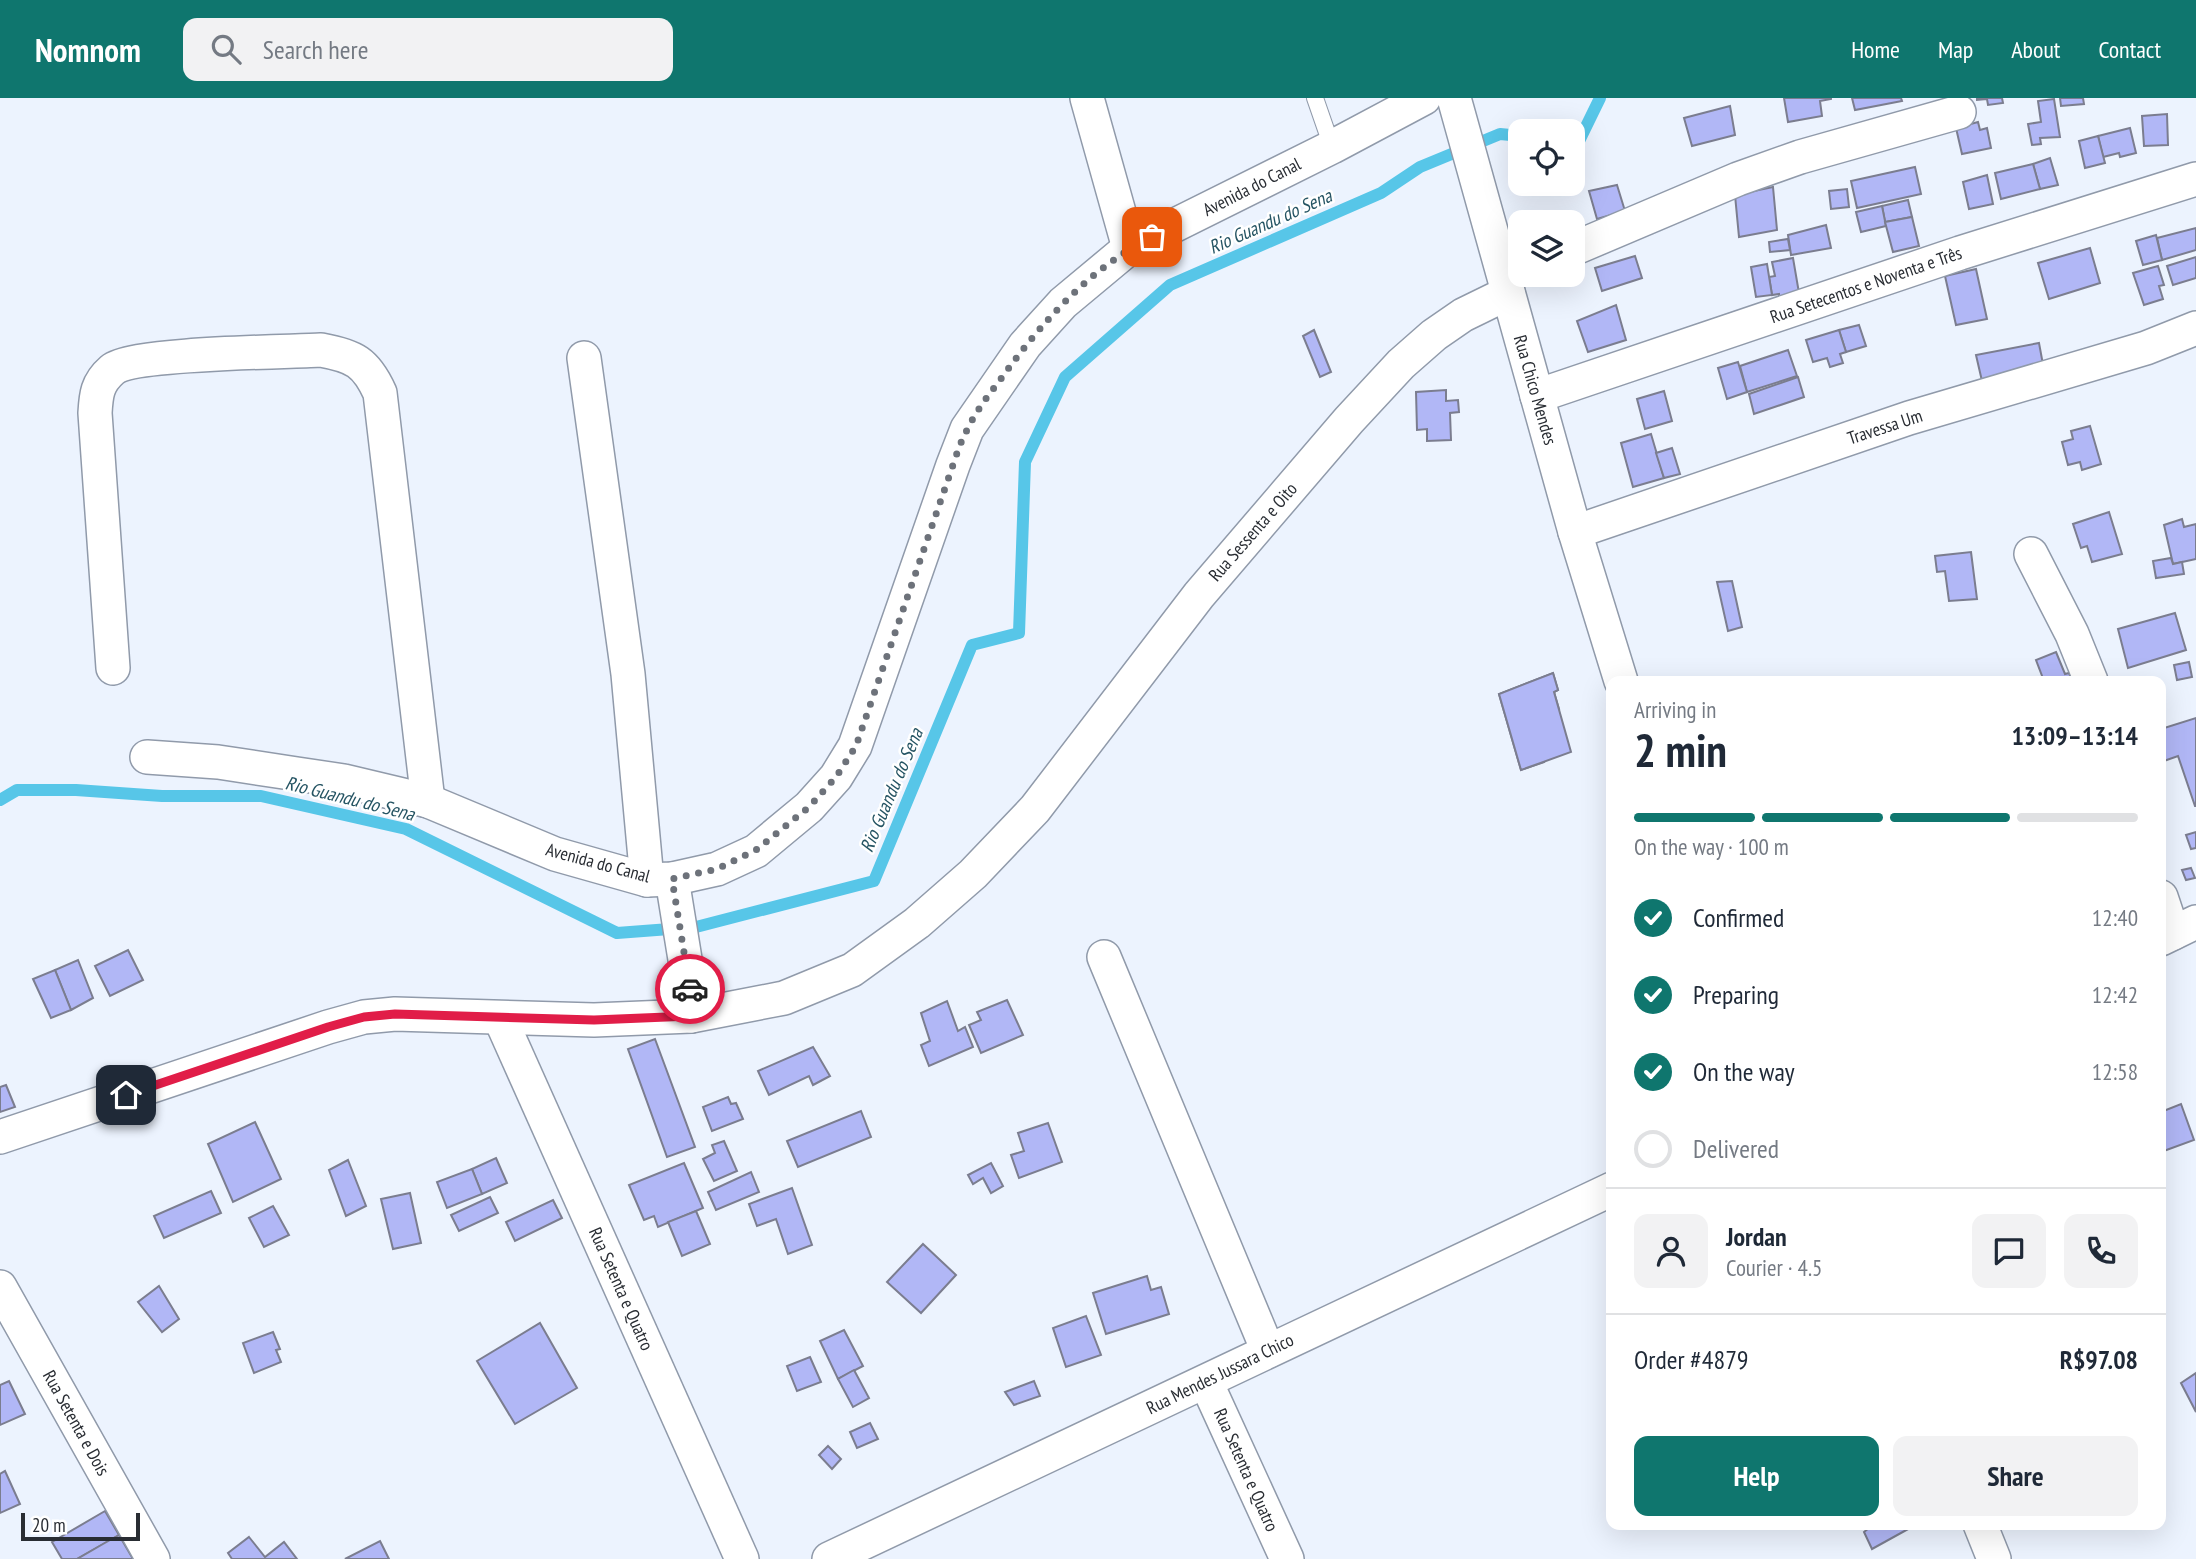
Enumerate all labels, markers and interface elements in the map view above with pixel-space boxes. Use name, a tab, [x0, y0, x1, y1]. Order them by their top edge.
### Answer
search box	[183, 18, 673, 81]
text: Nomnom	[35, 28, 141, 71]
icon: search	[207, 30, 245, 68]
text: Search here	[263, 33, 368, 66]
text: Home	[1851, 34, 1900, 65]
text: Map	[1938, 34, 1973, 65]
text: About	[2011, 34, 2060, 65]
text: Contact	[2098, 34, 2161, 65]
map controls	[1508, 119, 1585, 287]
button: locate	[1508, 119, 1585, 196]
street label: Avenida do Canal	[1199, 152, 1305, 221]
water label: Rio Guandu do Sena	[1205, 183, 1336, 259]
pin	[1122, 207, 1182, 267]
button: layers	[1508, 210, 1585, 287]
icon: bag	[1133, 218, 1171, 256]
street label: Rua Setecentos e Noventa e Três	[1767, 241, 1965, 328]
street label: Rua Chico Mendes	[1509, 332, 1562, 448]
street label: Travessa Um	[1845, 404, 1925, 449]
street label: Rua Sessenta e Oito	[1203, 477, 1302, 586]
text: Arriving in	[1634, 695, 1716, 724]
text: 13:09–13:14	[2011, 719, 2138, 752]
text: 2 min	[1634, 720, 1727, 780]
water label: Rio Guandu do Sena	[854, 723, 928, 855]
water label: Rio Guandu do Sena	[283, 770, 418, 826]
text: On the way · 100 m	[1634, 832, 1789, 861]
street label: Avenida do Canal	[544, 838, 654, 888]
icon: check	[1634, 899, 1672, 937]
text: Confirmed	[1693, 901, 1784, 934]
text: 12:40	[2092, 903, 2138, 932]
courier	[655, 954, 725, 1024]
icon: car	[671, 970, 709, 1008]
icon: check	[1634, 976, 1672, 1014]
text: Preparing	[1693, 978, 1779, 1011]
text: 12:42	[2092, 980, 2138, 1009]
icon: check	[1634, 1053, 1672, 1091]
text: On the way	[1693, 1055, 1795, 1088]
text: 12:58	[2092, 1057, 2138, 1086]
pin	[96, 1065, 156, 1125]
icon: home	[107, 1076, 145, 1114]
text: Delivered	[1693, 1132, 1779, 1165]
button: person	[1634, 1214, 1708, 1288]
button: chat	[1972, 1214, 2046, 1288]
button: phone	[2064, 1214, 2138, 1288]
text: Jordan	[1726, 1220, 1787, 1253]
street label: Rua Setenta e Quatro	[584, 1224, 659, 1354]
text: Courier · 4.5	[1726, 1253, 1822, 1282]
street label: Rua Mendes Jussara Chico	[1142, 1328, 1297, 1419]
text: Order #4879	[1634, 1343, 1749, 1376]
text: R$97.08	[2060, 1343, 2138, 1376]
street label: Rua Setenta e Dois	[38, 1366, 115, 1480]
street label: Rua Setenta e Quatro	[1209, 1405, 1284, 1535]
button: Help	[1634, 1436, 1879, 1516]
button: Share	[1893, 1436, 2138, 1516]
scale bar	[21, 1510, 140, 1542]
text: 20 m	[32, 1513, 66, 1537]

